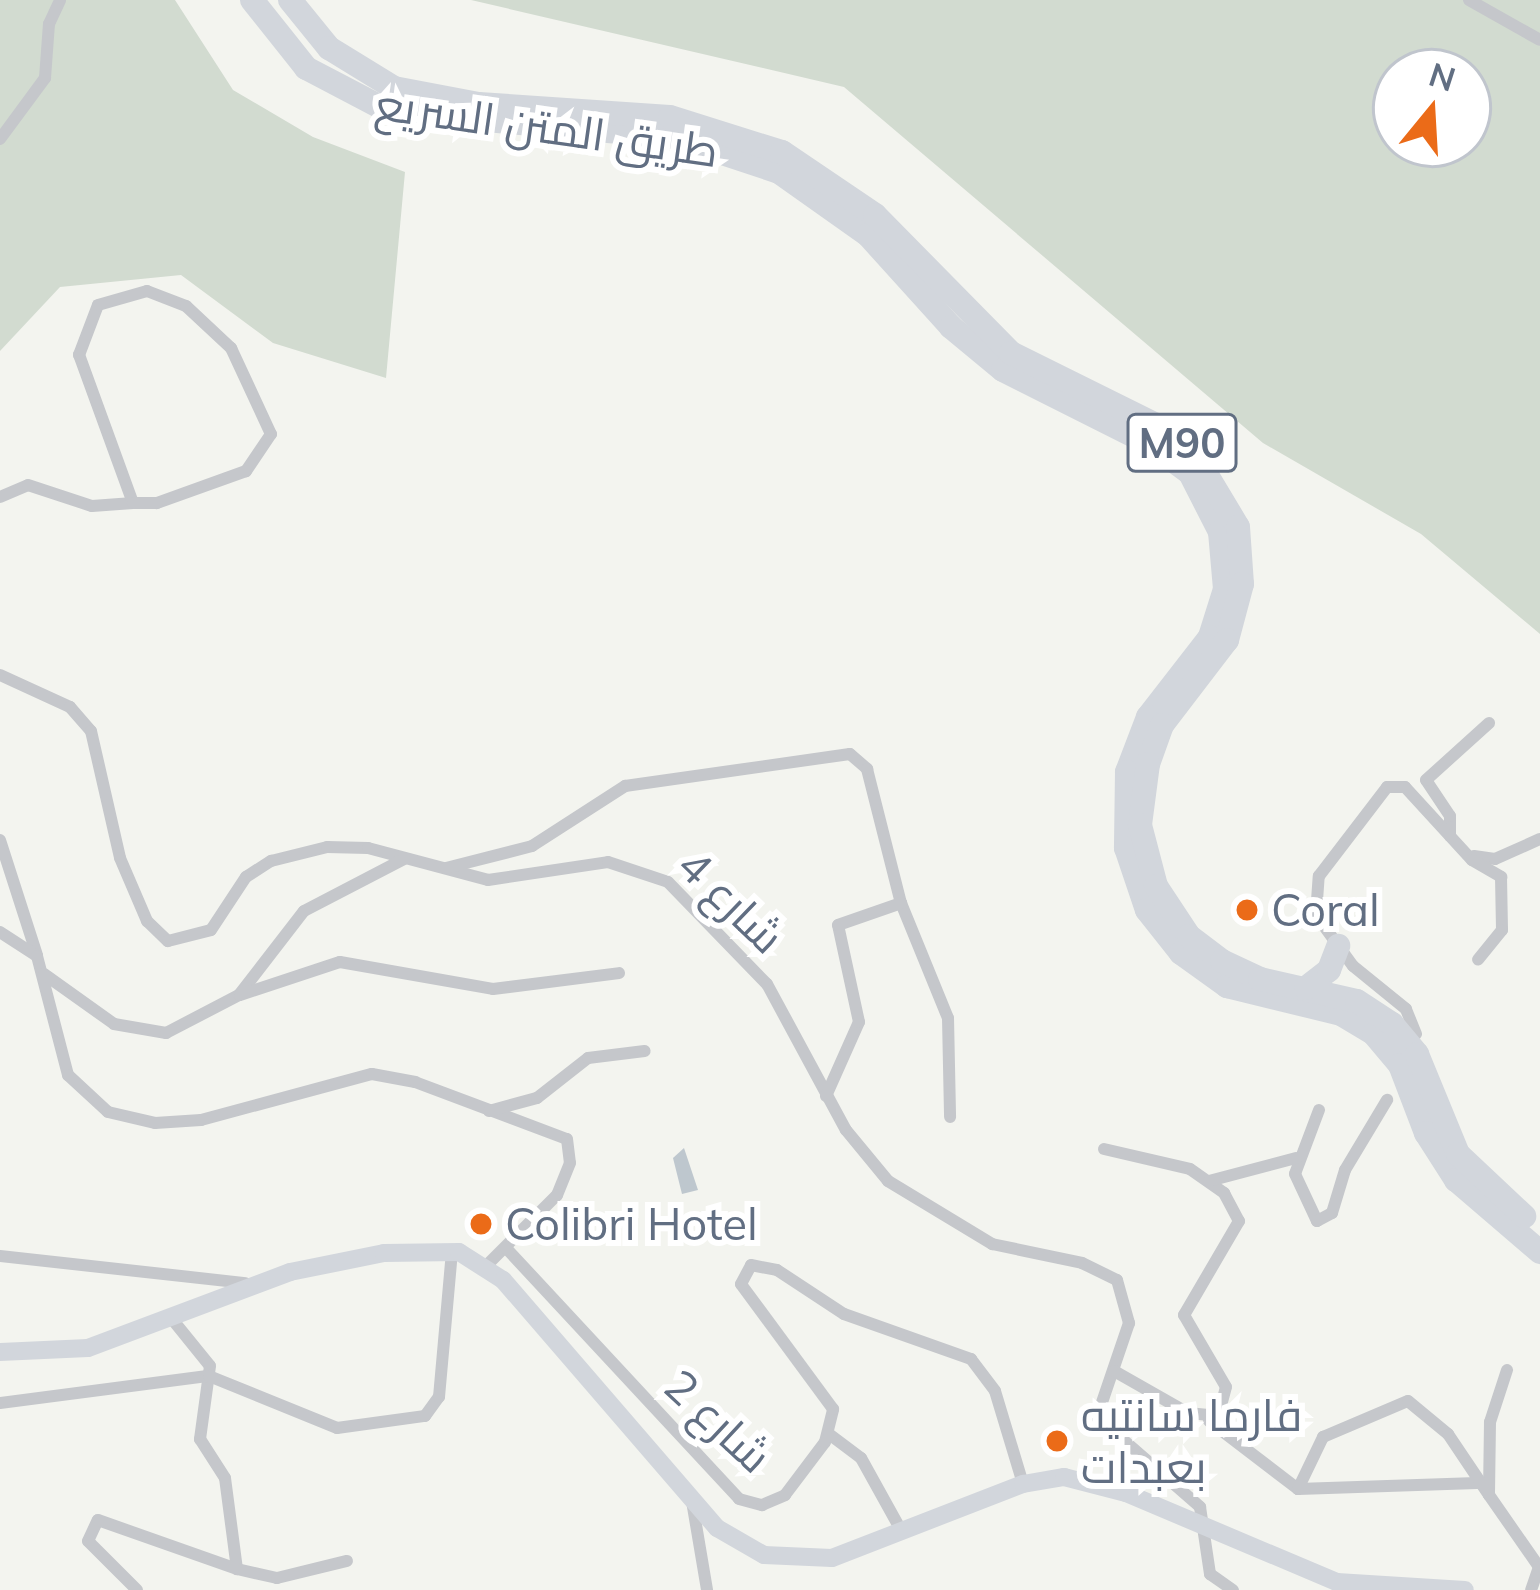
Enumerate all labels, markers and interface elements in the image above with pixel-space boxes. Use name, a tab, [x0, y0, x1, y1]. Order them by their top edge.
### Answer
north arrow	[1372, 48, 1492, 168]
text: N	[1424, 53, 1461, 99]
street label: طريق المتن السريع	[372, 76, 722, 178]
road number: M90	[1125, 407, 1239, 479]
street label: شارع 4	[667, 838, 795, 964]
place label: Coral	[1271, 883, 1380, 937]
marker: Coral	[1234, 897, 1260, 923]
place label: Colibri Hotel	[505, 1197, 758, 1251]
marker: Colibri Hotel	[468, 1211, 494, 1237]
street label: شارع 2	[654, 1358, 782, 1484]
place label: فارما سانتيه بعبدات	[1081, 1388, 1302, 1494]
marker: فارما سانتيه بعبدات	[1044, 1428, 1070, 1454]

